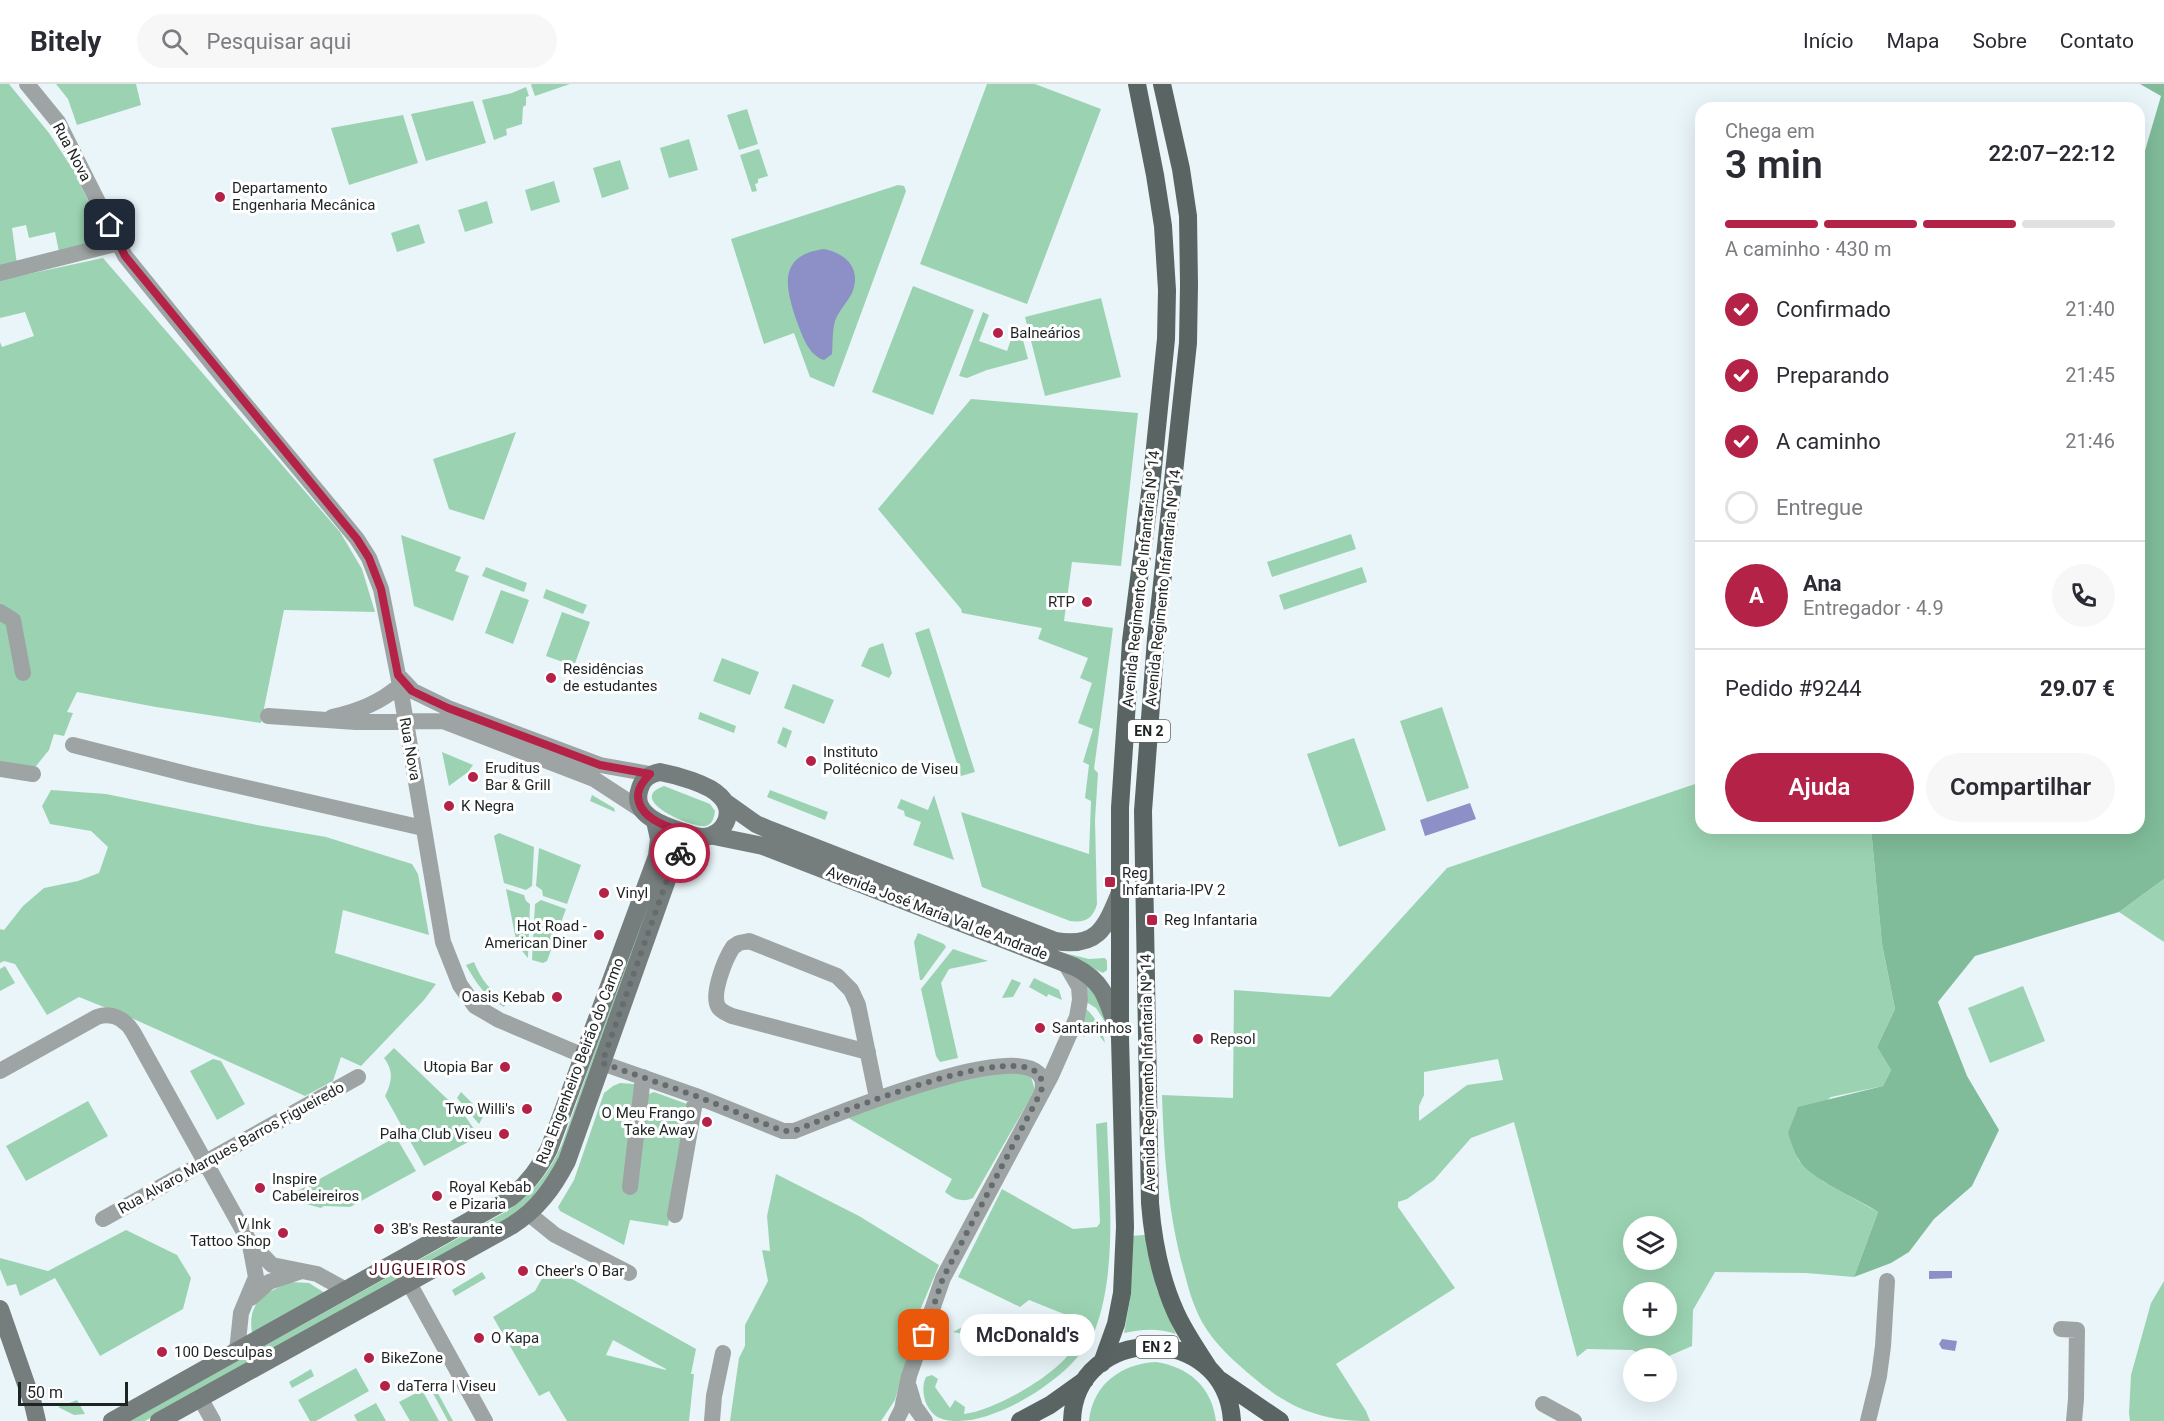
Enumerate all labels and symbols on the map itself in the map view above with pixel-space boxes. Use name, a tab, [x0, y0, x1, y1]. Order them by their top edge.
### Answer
street label: Rua Nova	[49, 120, 95, 184]
place label: Departamento Engenharia Mecânica	[232, 179, 376, 214]
marker: Departamento Engenharia Mecânica	[213, 190, 227, 204]
pin	[84, 199, 135, 250]
place label: Balneários	[1010, 324, 1081, 342]
marker: Balneários	[991, 326, 1005, 340]
street label: Avenida Regimento de Infantaria Nº 14	[1119, 449, 1164, 708]
street label: Avenida Regimento Infantaria Nº 14	[1142, 468, 1184, 707]
place label: RTP	[1048, 593, 1075, 611]
marker: RTP	[1080, 595, 1094, 609]
place label: Residências de estudantes	[563, 660, 658, 695]
marker: Residências de estudantes	[544, 671, 558, 685]
street label: Rua Nova	[396, 716, 424, 782]
road number: EN 2	[1128, 720, 1170, 742]
place label: Instituto Politécnico de Viseu	[823, 743, 958, 778]
marker: Instituto Politécnico de Viseu	[804, 754, 818, 768]
place label: Eruditus Bar & Grill	[485, 759, 551, 794]
marker: Eruditus Bar & Grill	[466, 770, 480, 784]
place label: K Negra	[461, 797, 514, 815]
marker: K Negra	[442, 799, 456, 813]
courier	[650, 823, 710, 883]
street label: Avenida José Maria Val de Andrade	[824, 862, 1050, 964]
place label: Reg Infantaria-IPV 2	[1122, 864, 1225, 899]
marker: Reg Infantaria-IPV 2	[1103, 875, 1117, 889]
place label: Vinyl	[616, 884, 648, 902]
marker: Vinyl	[597, 886, 611, 900]
place label: Reg Infantaria	[1164, 911, 1257, 929]
marker: Reg Infantaria	[1145, 913, 1159, 927]
place label: Hot Road - American Diner	[485, 917, 587, 952]
marker: Hot Road - American Diner	[592, 928, 606, 942]
street label: Avenida Regimento Infantaria Nº 14	[1137, 953, 1159, 1192]
street label: Rua Engenheiro Beirão do Carmo	[532, 955, 628, 1167]
place label: Oasis Kebab	[461, 988, 545, 1006]
marker: Oasis Kebab	[550, 990, 564, 1004]
place label: Santarinhos	[1052, 1019, 1132, 1037]
marker: Santarinhos	[1033, 1021, 1047, 1035]
place label: Repsol	[1210, 1030, 1256, 1048]
marker: Repsol	[1191, 1032, 1205, 1046]
place label: Utopia Bar	[423, 1058, 493, 1076]
marker: Utopia Bar	[498, 1060, 512, 1074]
street label: Rua Alvaro Marques Barros Figueiredo	[115, 1078, 347, 1218]
place label: Two Willi's	[445, 1100, 515, 1118]
marker: Two Willi's	[520, 1102, 534, 1116]
place label: O Meu Frango Take Away	[602, 1104, 695, 1139]
marker: O Meu Frango Take Away	[700, 1115, 714, 1129]
place label: Palha Club Viseu	[380, 1125, 492, 1143]
marker: Palha Club Viseu	[497, 1127, 511, 1141]
place label: Inspire Cabeleireiros	[272, 1170, 359, 1205]
place label: Royal Kebab e Pizaria	[449, 1178, 531, 1213]
marker: Inspire Cabeleireiros	[253, 1181, 267, 1195]
marker: Royal Kebab e Pizaria	[430, 1189, 444, 1203]
place label: V Ink Tattoo Shop	[190, 1215, 271, 1250]
place label: 3B's Restaurante	[391, 1220, 503, 1238]
marker: 3B's Restaurante	[372, 1222, 386, 1236]
marker: V Ink Tattoo Shop	[276, 1226, 290, 1240]
district label: JUGUEIROS	[369, 1260, 467, 1279]
place label: Cheer's O Bar	[535, 1262, 624, 1280]
marker: Cheer's O Bar	[516, 1264, 530, 1278]
pin	[898, 1309, 949, 1360]
callout: McDonald's	[960, 1314, 1095, 1356]
place label: O Kapa	[491, 1329, 539, 1347]
marker: O Kapa	[472, 1331, 486, 1345]
road number: EN 2	[1136, 1336, 1178, 1358]
place label: 100 Desculpas	[174, 1343, 273, 1361]
marker: 100 Desculpas	[155, 1345, 169, 1359]
place label: BikeZone	[381, 1349, 443, 1367]
marker: BikeZone	[362, 1351, 376, 1365]
place label: daTerra | Viseu	[397, 1377, 496, 1395]
scale bar	[18, 1379, 128, 1406]
marker: daTerra | Viseu	[378, 1379, 392, 1393]

